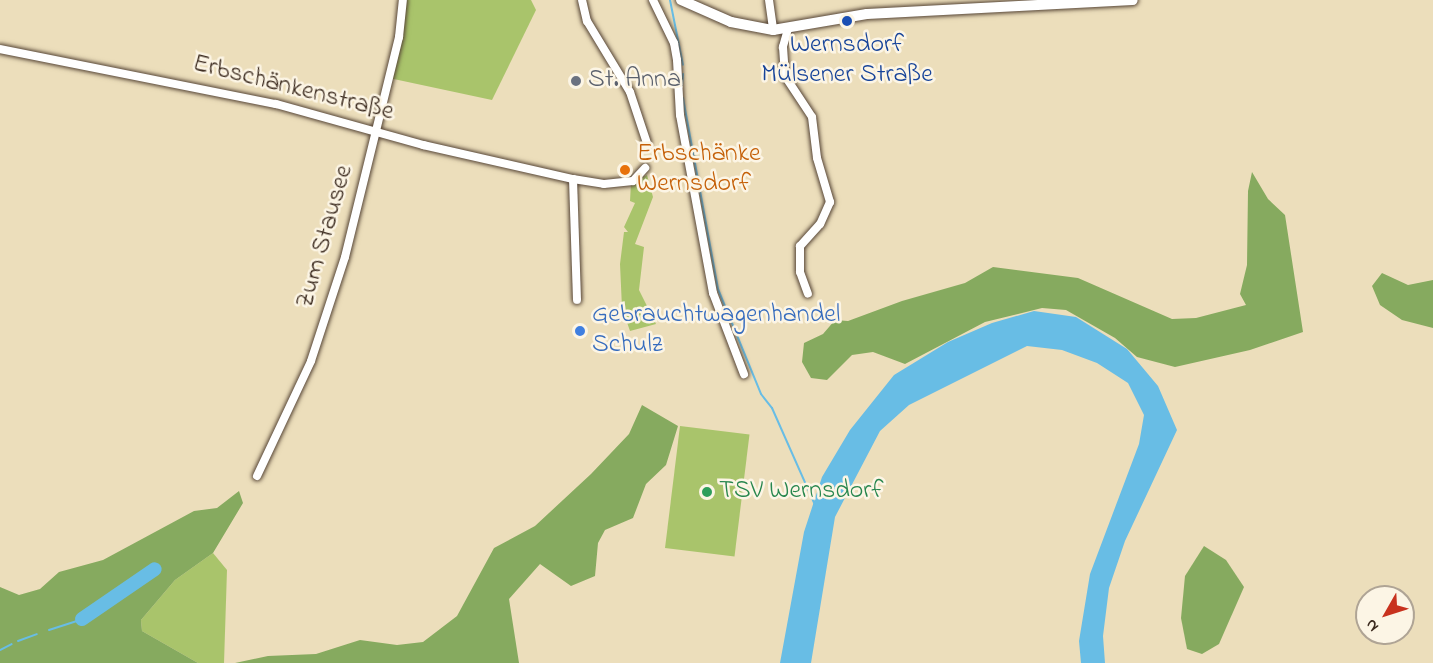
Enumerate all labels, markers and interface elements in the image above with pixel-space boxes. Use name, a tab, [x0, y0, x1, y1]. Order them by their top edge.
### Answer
marker: Wernsdorf Mülsener Straße	[840, 14, 854, 28]
place label: Wernsdorf Mülsener Straße	[761, 30, 933, 92]
street label: Erbschänkenstraße	[189, 49, 397, 129]
place label: St. Anna	[588, 65, 681, 97]
marker: St. Anna	[569, 74, 583, 88]
place label: Erbschänke Wernsdorf	[637, 139, 761, 200]
street label: Zum Stausee	[291, 162, 361, 312]
marker: Erbschänke Wernsdorf	[618, 163, 632, 177]
place label: Gebrauchtwagenhandel Schulz	[592, 300, 840, 362]
marker: Gebrauchtwagenhandel Schulz	[573, 324, 587, 338]
place label: TSV Wernsdorf	[719, 476, 883, 508]
marker: TSV Wernsdorf	[700, 485, 714, 499]
north arrow	[1355, 585, 1415, 645]
text: N	[1360, 613, 1385, 637]

